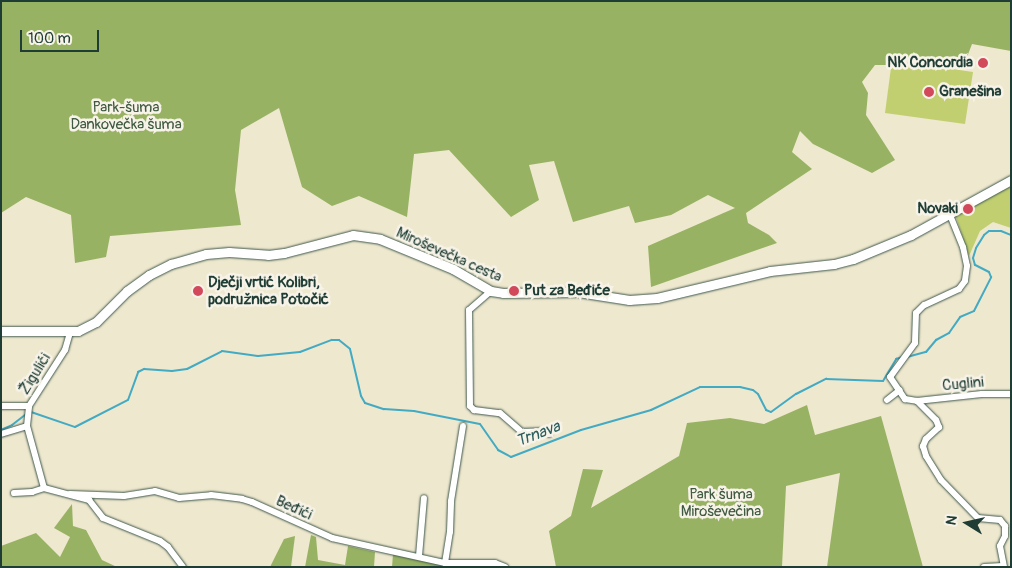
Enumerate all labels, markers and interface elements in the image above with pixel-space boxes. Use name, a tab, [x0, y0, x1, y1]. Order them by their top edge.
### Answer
scale bar	[22, 20, 101, 52]
text: 100 m	[28, 29, 71, 48]
place label: NK Concordia	[887, 54, 973, 72]
marker: NK Concordia	[977, 57, 989, 69]
place label: Granešina	[939, 83, 1001, 101]
marker: Granešina	[923, 86, 935, 98]
park label: Park-šuma Dankovečka šuma	[70, 98, 182, 133]
place label: Novaki	[917, 200, 958, 218]
marker: Novaki	[962, 203, 974, 215]
street label: Miroševečka cesta	[393, 224, 505, 286]
place label: Dječji vrtić Kolibri, podružnica Potočić	[208, 273, 329, 308]
place label: Put za Beđiće	[524, 282, 610, 300]
marker: Dječji vrtić Kolibri, podružnica Potočić	[192, 285, 204, 297]
marker: Put za Beđiće	[508, 285, 520, 297]
street label: Žigulići	[15, 350, 55, 398]
street label: Cuglini	[941, 373, 985, 395]
water label: Trnava	[513, 417, 563, 451]
park label: Park šuma Miroševečina	[681, 485, 761, 520]
street label: Beđići	[273, 492, 315, 524]
north arrow	[942, 498, 992, 548]
text: N	[943, 514, 961, 526]

